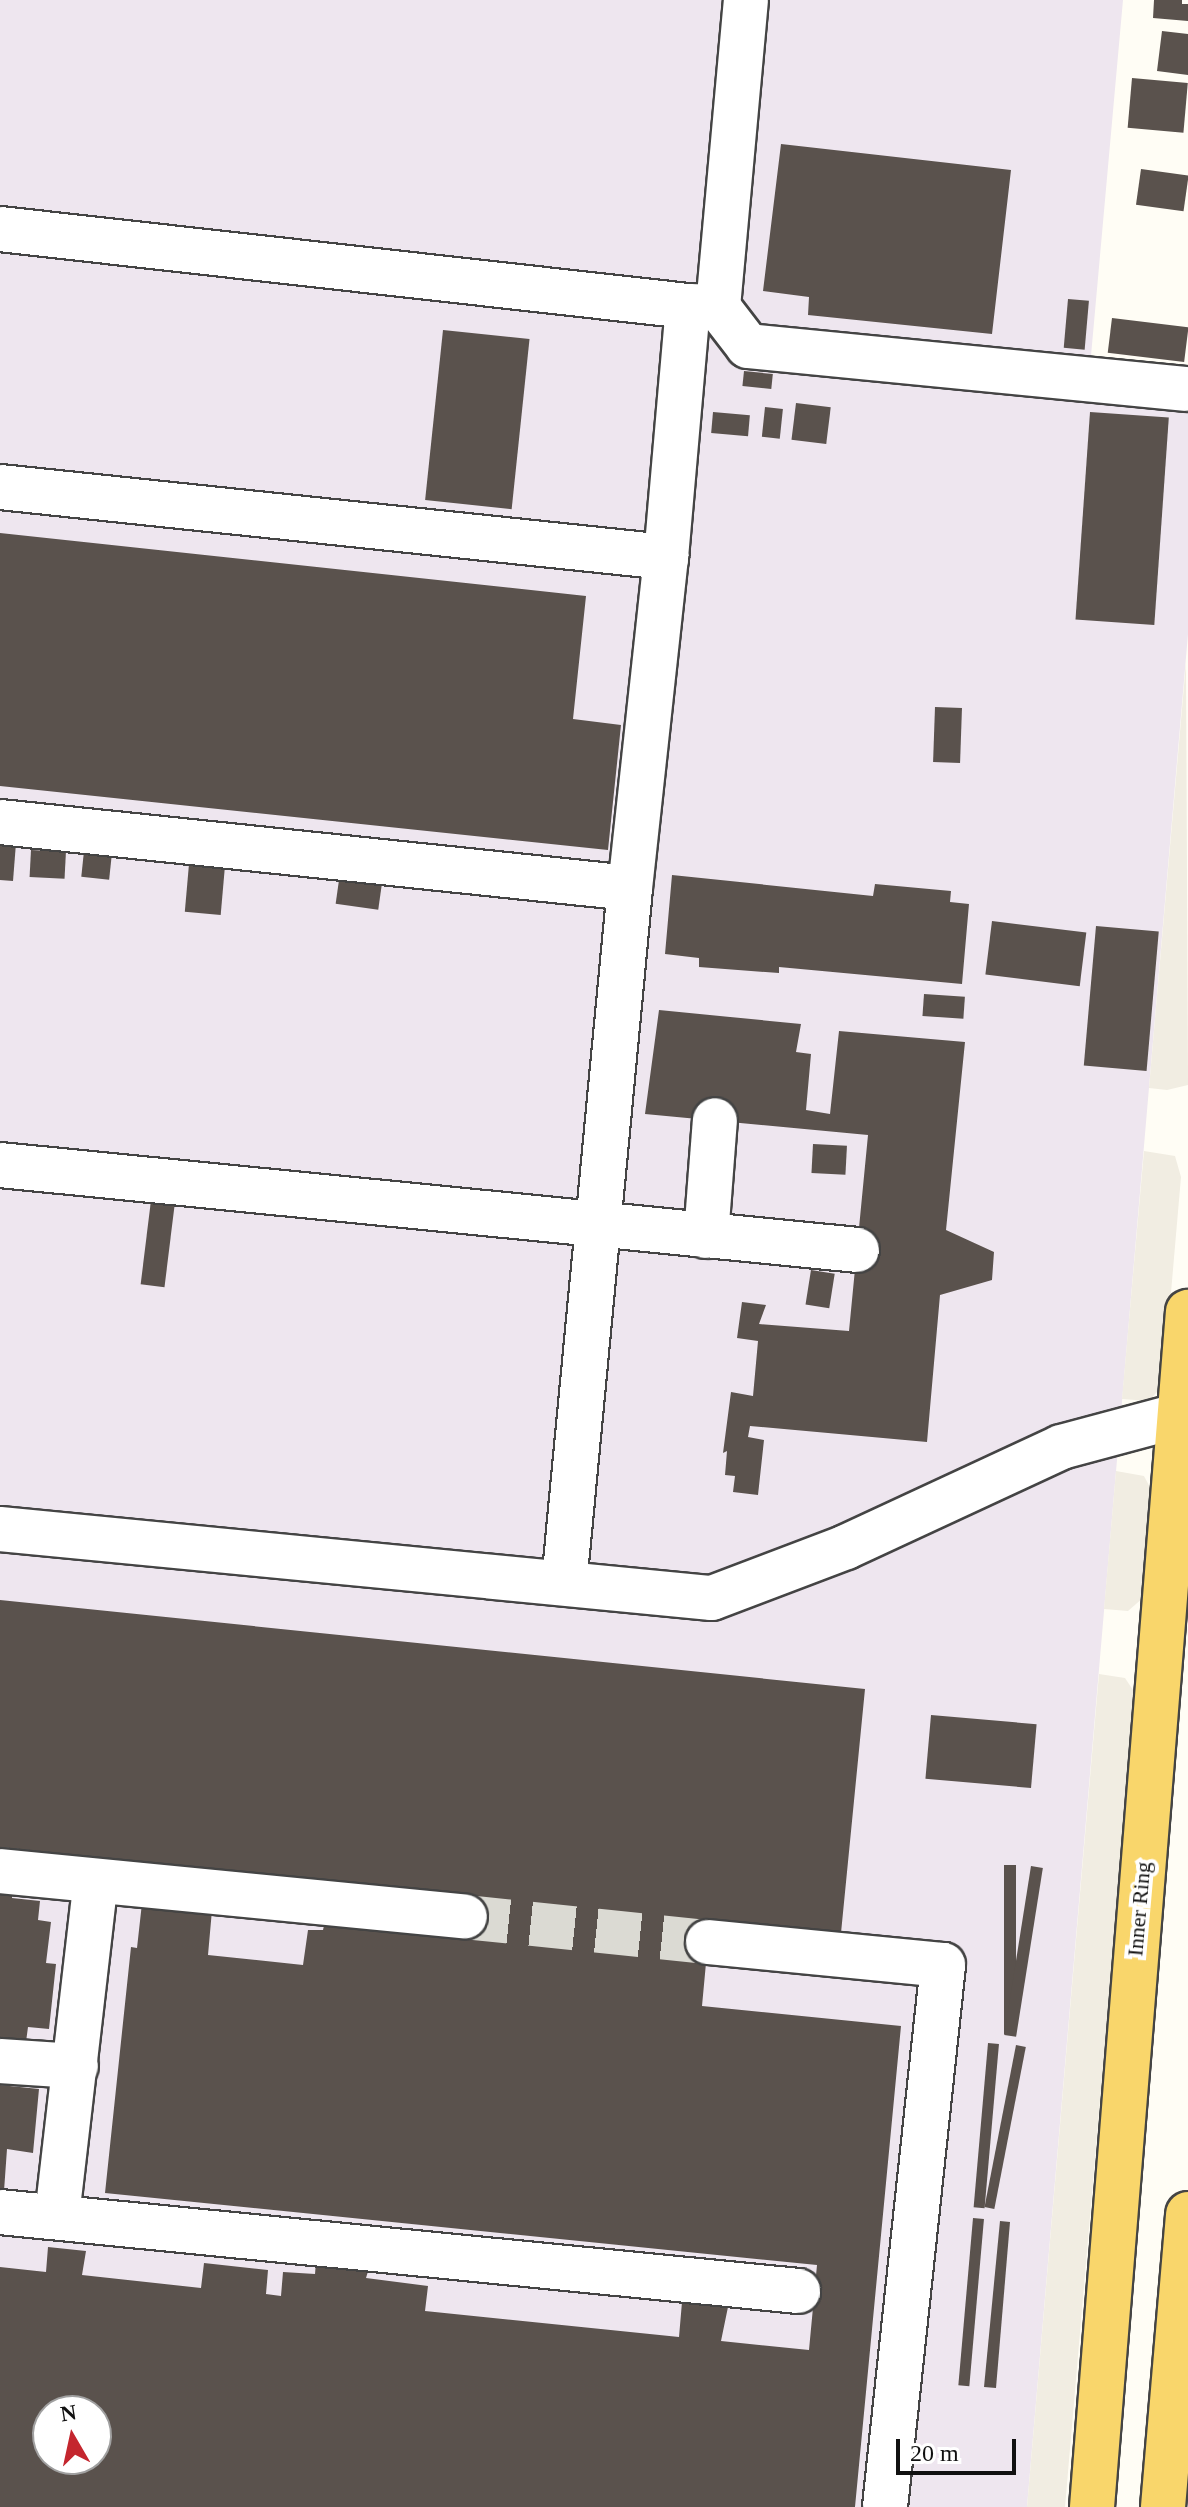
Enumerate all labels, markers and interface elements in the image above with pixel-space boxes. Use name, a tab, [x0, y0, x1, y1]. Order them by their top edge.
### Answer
street label: Inner Ring	[1121, 1856, 1157, 1962]
north arrow	[32, 2395, 112, 2475]
text: N	[59, 2399, 78, 2426]
scale bar	[900, 2423, 1020, 2473]
text: 20 m	[910, 2440, 959, 2466]

